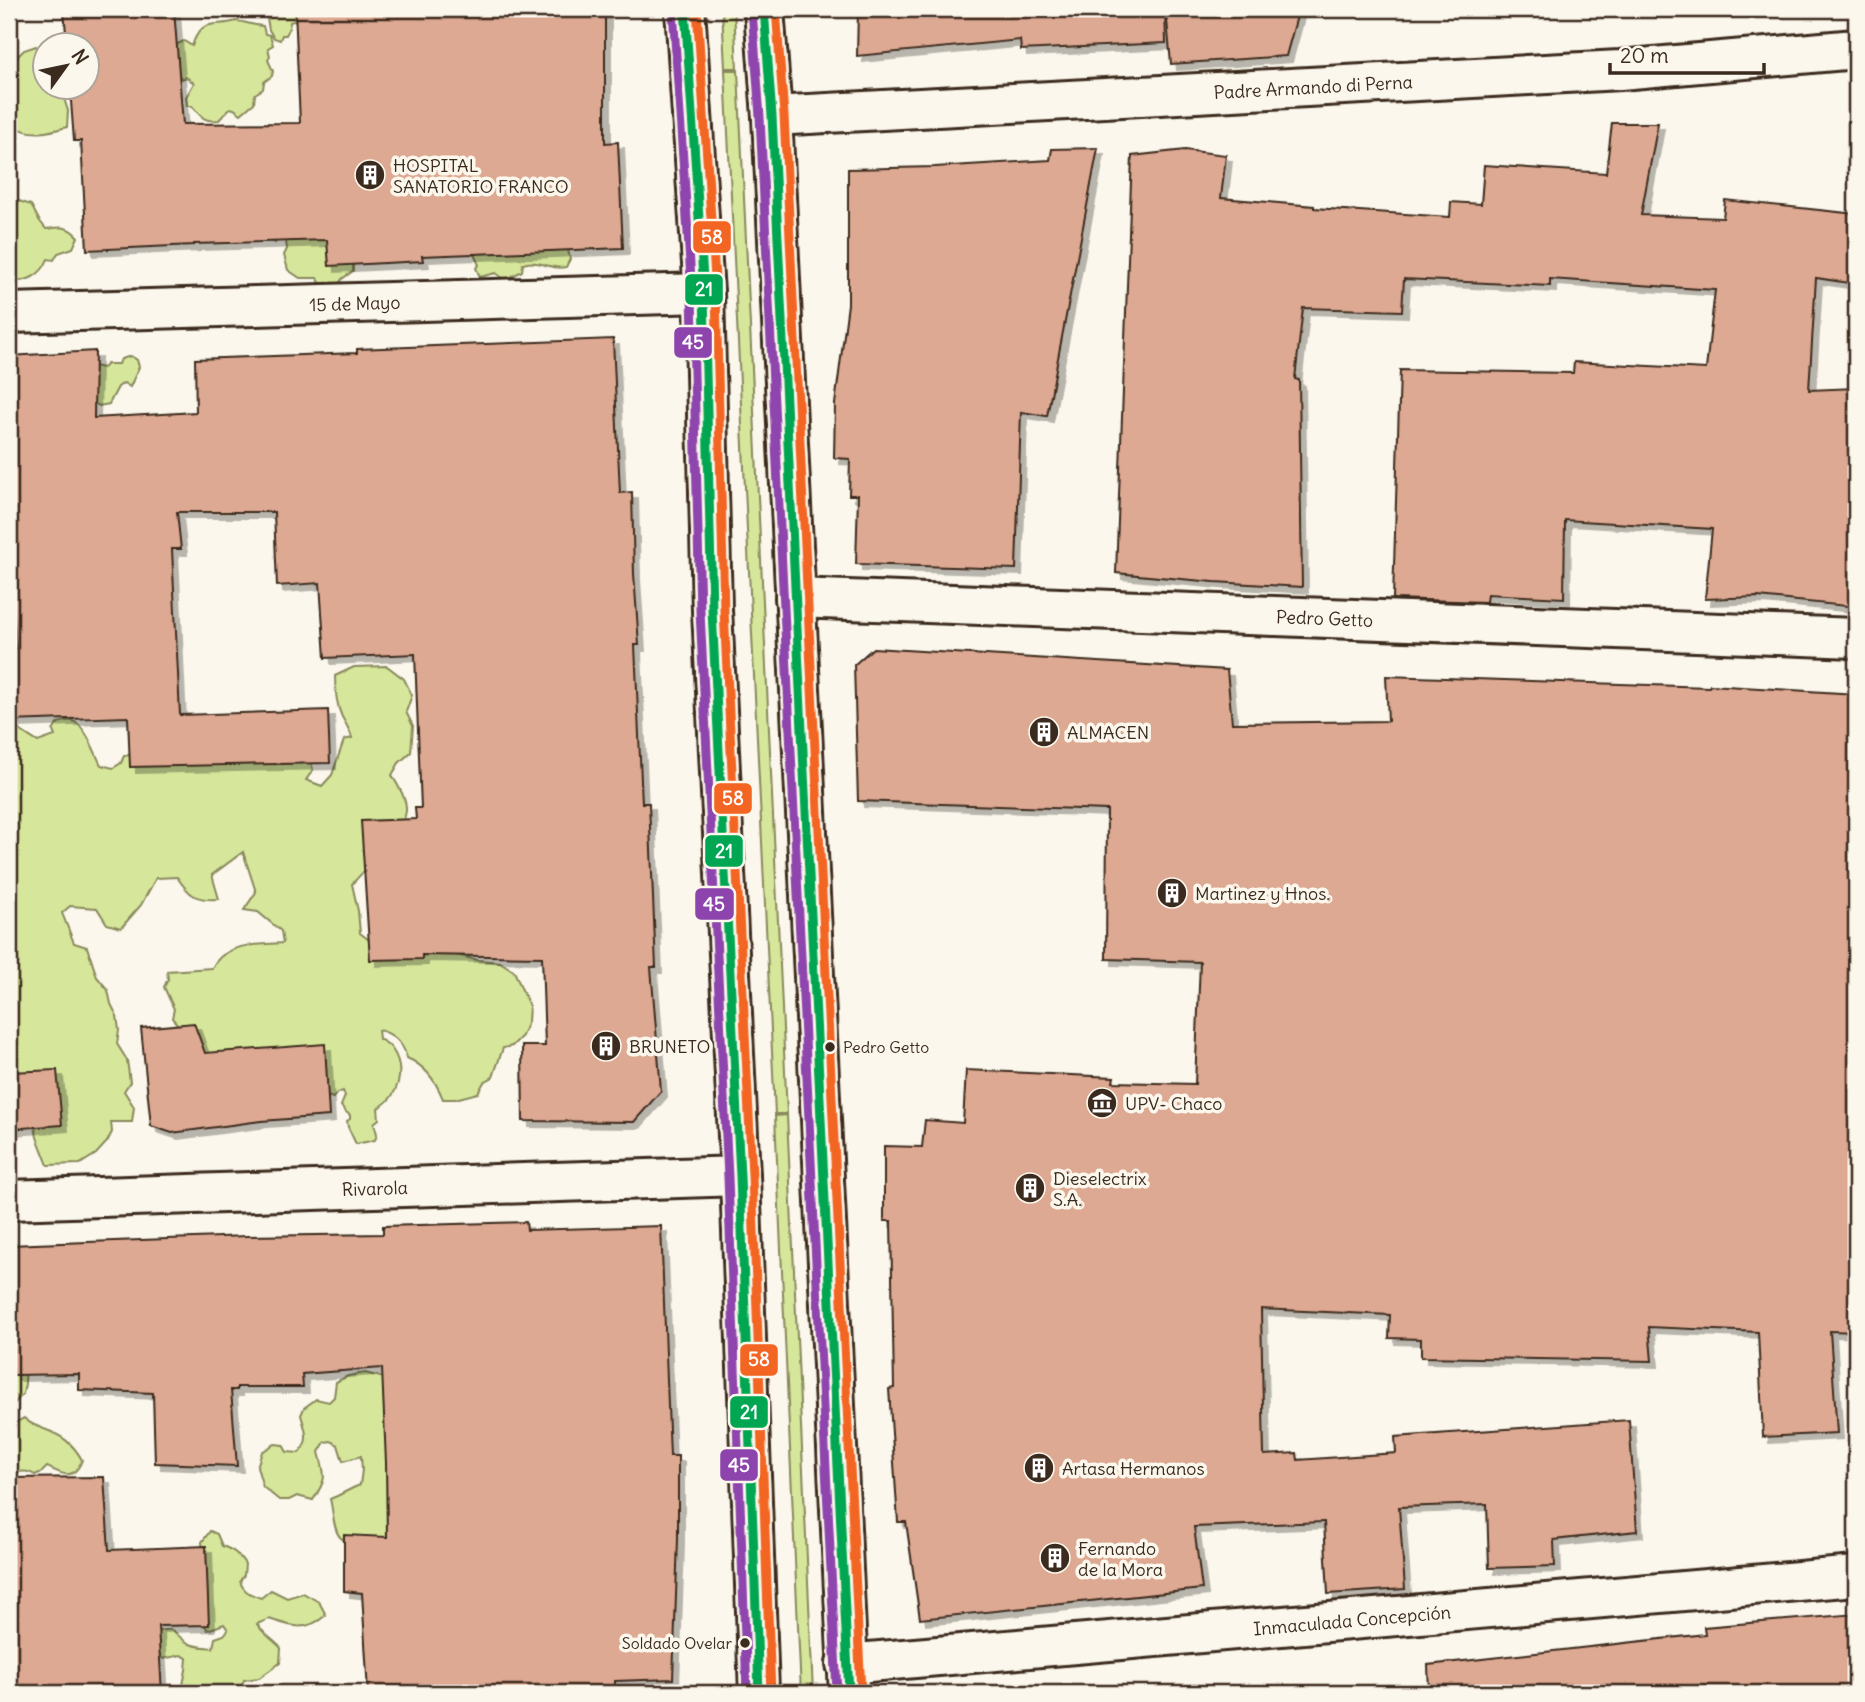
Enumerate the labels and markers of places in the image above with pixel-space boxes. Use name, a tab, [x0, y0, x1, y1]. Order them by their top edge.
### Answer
place label: HOSPITAL SANATORIO FRANCO	[393, 154, 569, 198]
building icon: HOSPITAL SANATORIO FRANCO	[353, 158, 387, 192]
building icon: ALMACEN	[1027, 715, 1061, 749]
place label: ALMACEN	[1067, 721, 1149, 744]
building icon: Martinez y Hnos.	[1155, 876, 1189, 910]
place label: Martinez y Hnos.	[1195, 882, 1330, 905]
building icon: BRUNETO	[589, 1029, 623, 1063]
place label: BRUNETO	[629, 1035, 710, 1058]
place label: Pedro Getto	[843, 1037, 929, 1057]
marker: Pedro Getto	[823, 1040, 837, 1054]
museum icon: UPV- Chaco	[1085, 1086, 1119, 1120]
place label: UPV- Chaco	[1125, 1092, 1222, 1115]
place label: Dieselectrix S.A.	[1053, 1167, 1147, 1211]
building icon: Dieselectrix S.A.	[1013, 1171, 1047, 1205]
building icon: Artasa Hermanos	[1022, 1451, 1056, 1485]
place label: Artasa Hermanos	[1062, 1457, 1205, 1480]
place label: Fernando de la Mora	[1078, 1537, 1163, 1581]
building icon: Fernando de la Mora	[1038, 1541, 1072, 1575]
place label: Soldado Ovelar	[622, 1633, 732, 1653]
marker: Soldado Ovelar	[738, 1636, 752, 1650]

